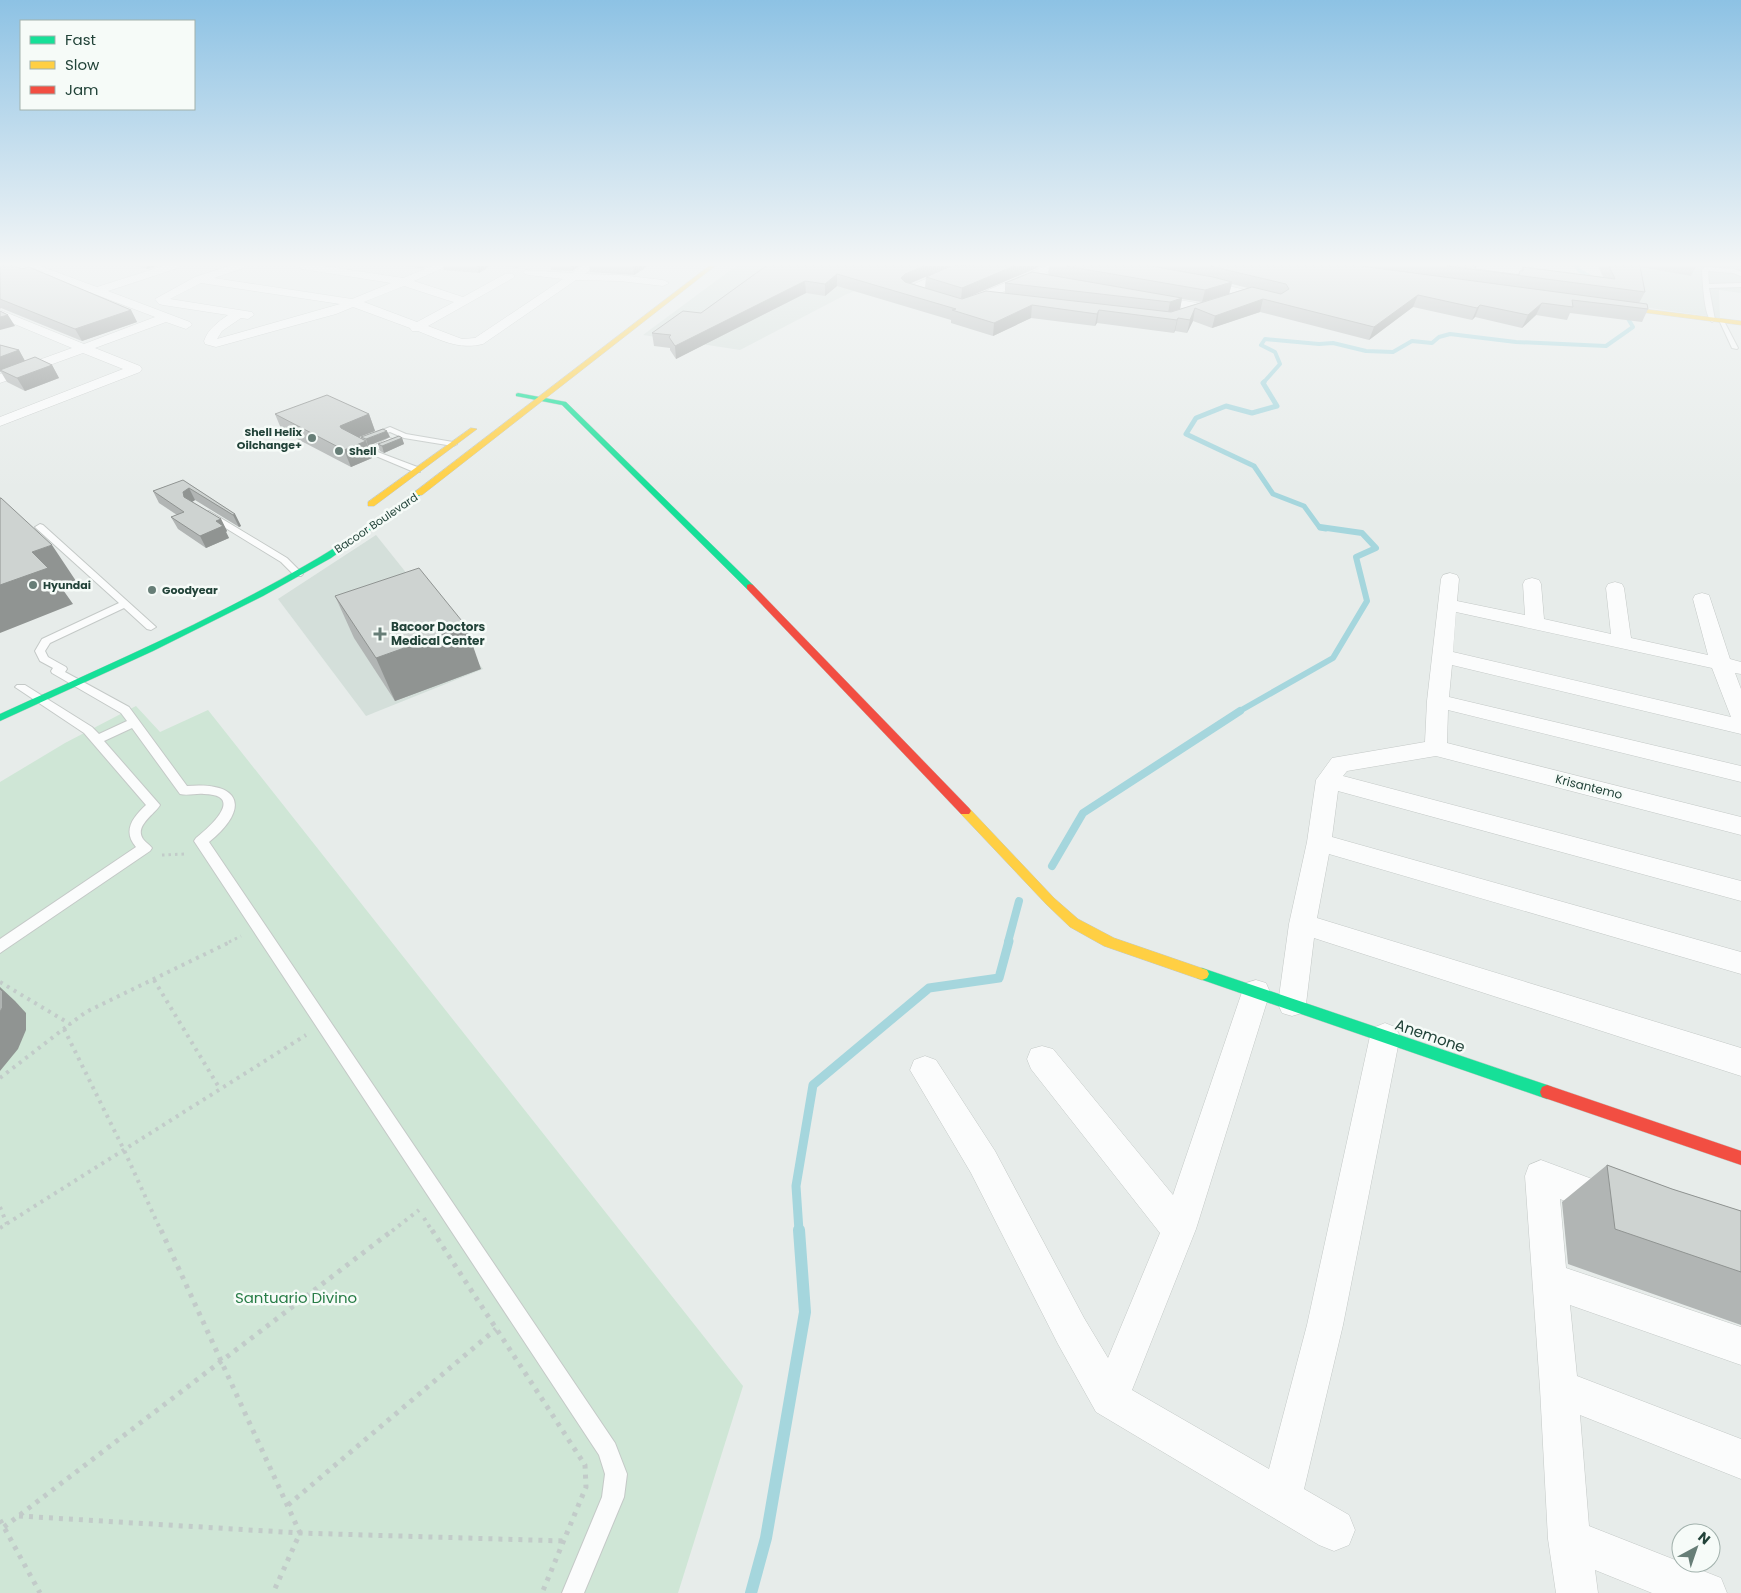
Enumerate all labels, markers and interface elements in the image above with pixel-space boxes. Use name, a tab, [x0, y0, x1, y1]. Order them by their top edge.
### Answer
legend	[20, 20, 195, 110]
text: Fast	[65, 29, 96, 50]
text: Slow	[65, 54, 100, 75]
text: Jam	[65, 79, 99, 100]
place label: Shell Helix Oilchange+	[237, 424, 303, 453]
marker: Shell Helix Oilchange+	[306, 432, 318, 444]
place label: Shell	[349, 443, 376, 459]
marker: Shell	[333, 445, 345, 457]
street label: Bacoor Boulevard	[331, 489, 421, 557]
place label: Hyundai	[43, 577, 91, 593]
marker: Hyundai	[27, 579, 39, 591]
place label: Goodyear	[162, 582, 218, 598]
marker: Goodyear	[146, 584, 158, 596]
place label: Bacoor Doctors Medical Center	[391, 618, 486, 649]
marker: Bacoor Doctors Medical Center	[373, 627, 387, 641]
street label: Krisantemo	[1554, 770, 1625, 803]
street label: Anemone	[1392, 1014, 1468, 1057]
park label: Santuario Divino	[235, 1287, 357, 1308]
north arrow	[1671, 1523, 1721, 1573]
text: N	[1694, 1527, 1715, 1549]

